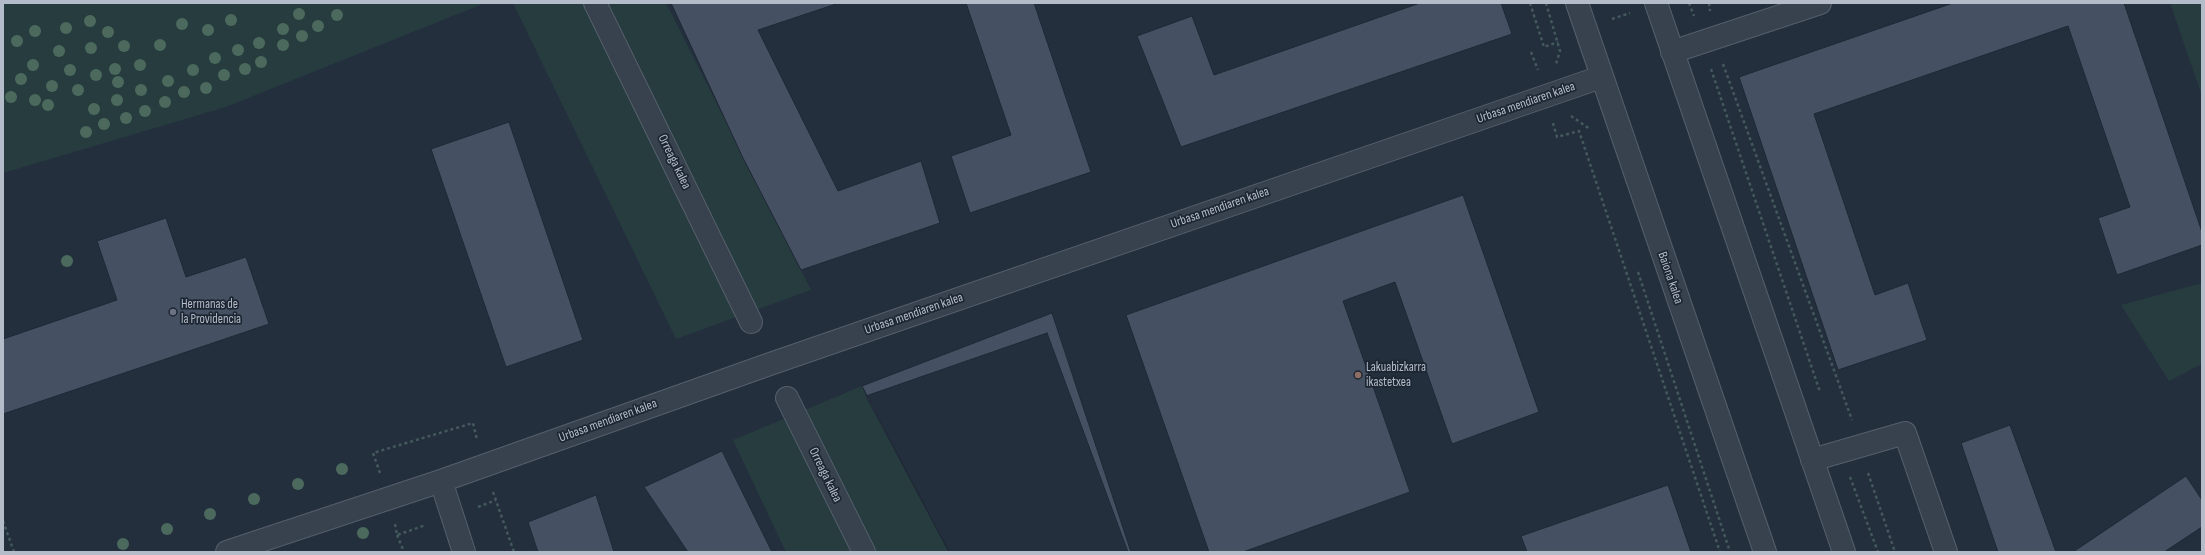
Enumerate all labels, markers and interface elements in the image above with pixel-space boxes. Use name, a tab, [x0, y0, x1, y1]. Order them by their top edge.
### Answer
street label: Urbasa mendiaren kalea	[1475, 79, 1577, 127]
street label: Orreaga kalea	[654, 132, 694, 192]
street label: Urbasa mendiaren kalea	[1169, 184, 1271, 232]
street label: Baiona kalea	[1654, 250, 1686, 306]
street label: Urbasa mendiaren kalea	[863, 290, 965, 338]
place label: Hermanas de la Providencia	[181, 297, 241, 328]
marker: Hermanas de la Providencia	[168, 307, 178, 317]
place label: Lakuabizkarra ikastetxea	[1366, 360, 1426, 391]
marker: Lakuabizkarra ikastetxea	[1353, 370, 1363, 380]
street label: Urbasa mendiaren kalea	[557, 396, 659, 446]
street label: Orreaga kalea	[805, 445, 845, 505]

